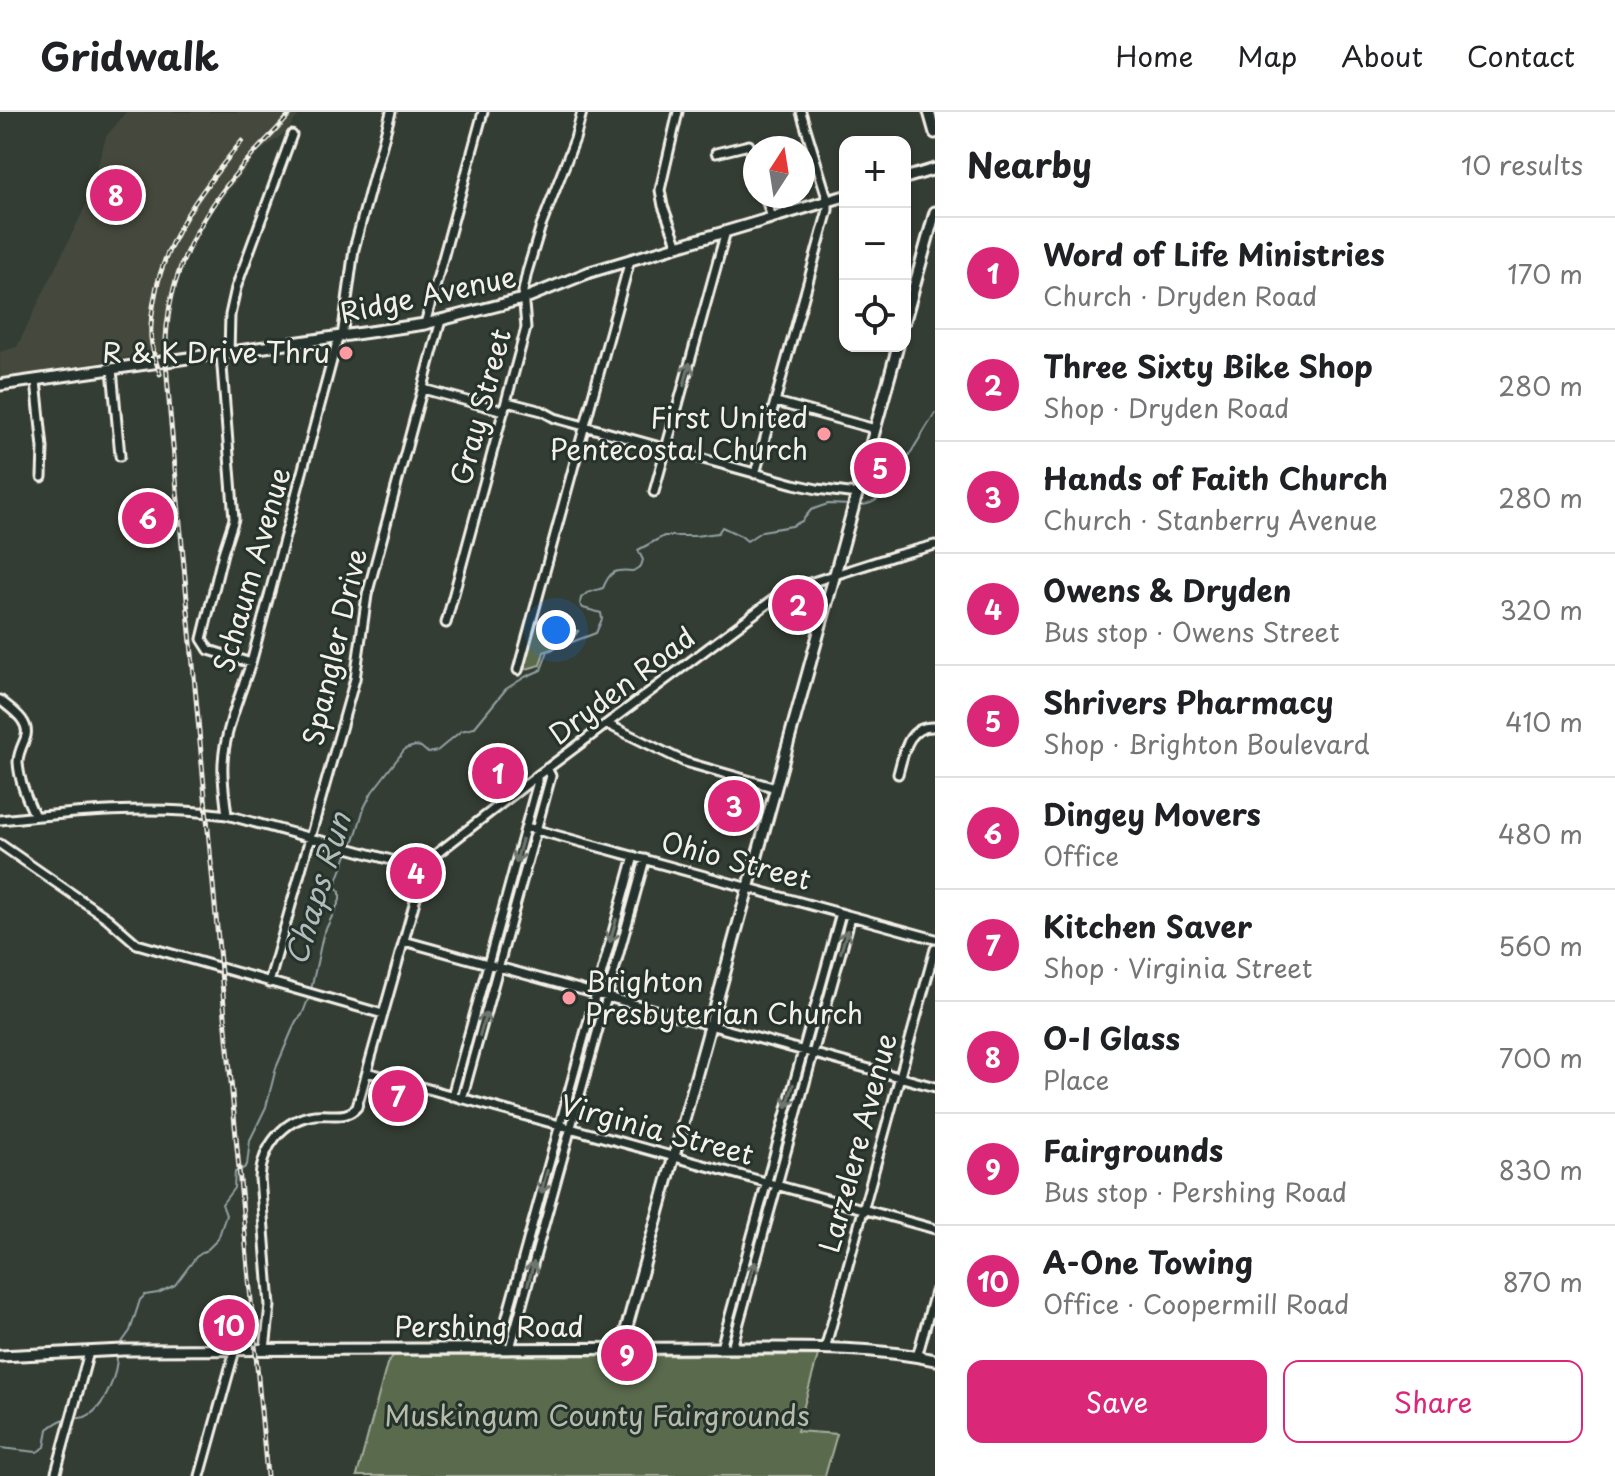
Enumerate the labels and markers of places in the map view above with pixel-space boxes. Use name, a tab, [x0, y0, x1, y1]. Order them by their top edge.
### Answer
pin: 8	[90, 165, 142, 225]
place label: R & K Drive Thru	[102, 330, 330, 373]
marker: R & K Drive Thru	[337, 344, 355, 362]
place label: First United Pentecostal Church	[549, 395, 808, 470]
marker: First United Pentecostal Church	[815, 425, 833, 443]
pin: 5	[854, 438, 906, 498]
pin: 6	[122, 488, 174, 548]
pin: 2	[772, 575, 824, 635]
pin: 1	[472, 743, 524, 803]
pin: 3	[708, 776, 760, 836]
pin: 4	[390, 843, 442, 903]
place label: Brighton Presbyterian Church	[585, 959, 863, 1034]
marker: Brighton Presbyterian Church	[560, 989, 578, 1007]
pin: 7	[372, 1066, 424, 1126]
pin: 10	[203, 1295, 255, 1355]
pin: 9	[601, 1325, 653, 1385]

